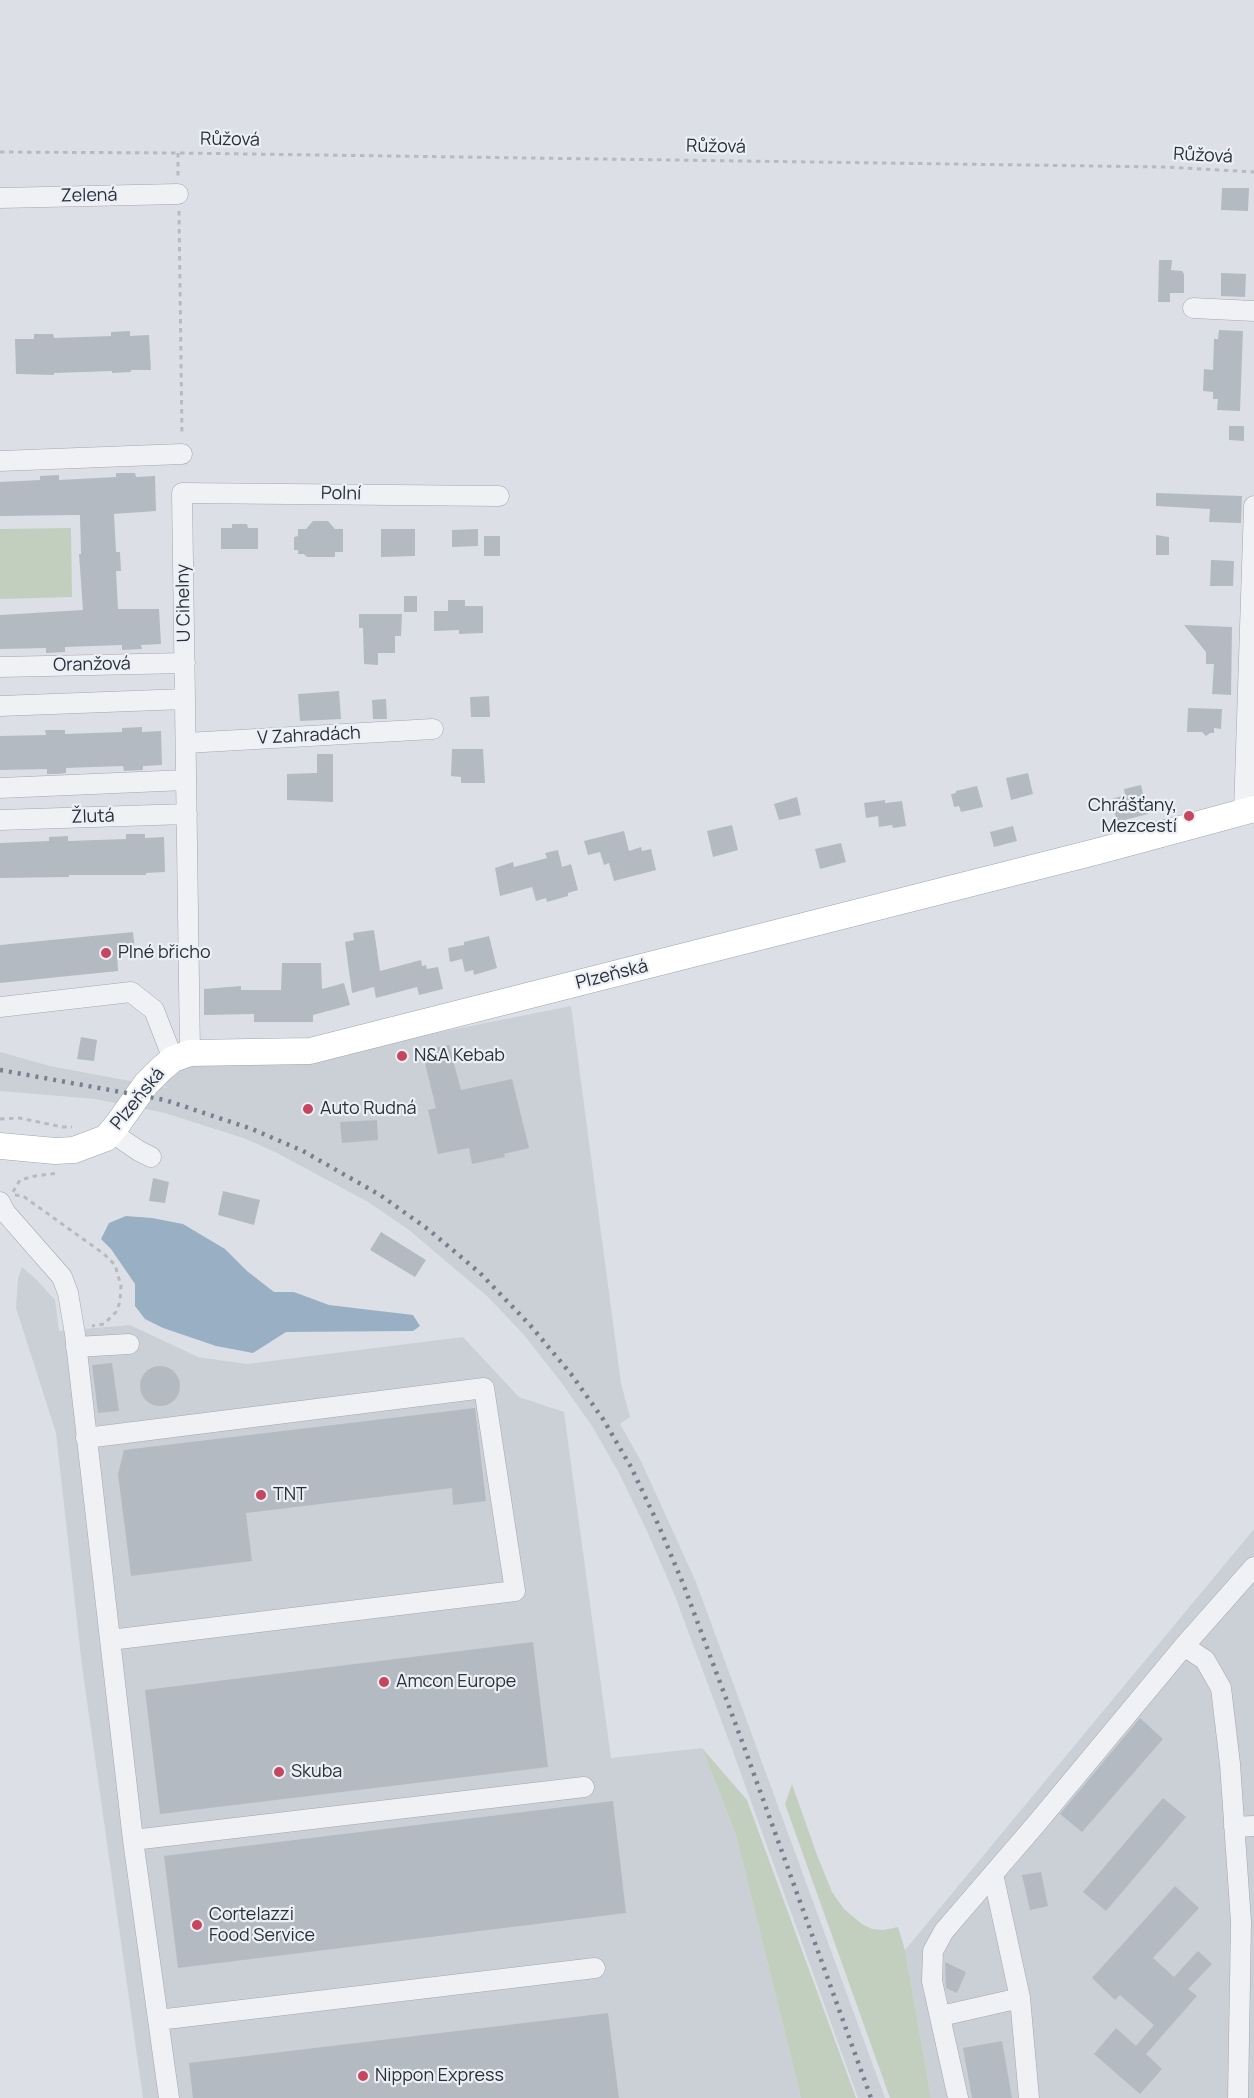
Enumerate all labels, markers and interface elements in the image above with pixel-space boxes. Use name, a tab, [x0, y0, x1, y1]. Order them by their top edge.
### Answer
street label: Růžová	[200, 129, 260, 151]
street label: Růžová	[686, 136, 746, 158]
street label: Růžová	[1173, 144, 1233, 168]
street label: Zelená	[60, 185, 118, 207]
street label: Polní	[321, 483, 361, 505]
street label: U Cihelny	[173, 564, 195, 642]
street label: Oranžová	[53, 654, 131, 676]
street label: V Zahradách	[257, 723, 361, 749]
place label: Chrášťany, Mezcestí	[1088, 795, 1177, 838]
street label: Žlutá	[71, 805, 115, 829]
marker: Chrášťany, Mezcestí	[1182, 809, 1196, 823]
place label: Plné břicho	[118, 942, 211, 964]
marker: Plné břicho	[99, 946, 113, 960]
street label: Plzeňská	[574, 956, 650, 994]
place label: N&A Kebab	[414, 1045, 505, 1067]
marker: N&A Kebab	[395, 1049, 409, 1063]
street label: Plzeňská	[106, 1064, 170, 1134]
place label: Auto Rudná	[320, 1098, 417, 1120]
marker: Auto Rudná	[301, 1102, 315, 1116]
place label: TNT	[273, 1484, 307, 1506]
marker: TNT	[254, 1488, 268, 1502]
place label: Amcon Europe	[396, 1671, 516, 1693]
marker: Amcon Europe	[377, 1675, 391, 1689]
place label: Skuba	[291, 1761, 342, 1783]
marker: Skuba	[272, 1765, 286, 1779]
place label: Cortelazzi Food Service	[209, 1904, 315, 1946]
marker: Cortelazzi Food Service	[190, 1918, 204, 1932]
place label: Nippon Express	[375, 2065, 504, 2087]
marker: Nippon Express	[356, 2069, 370, 2083]

